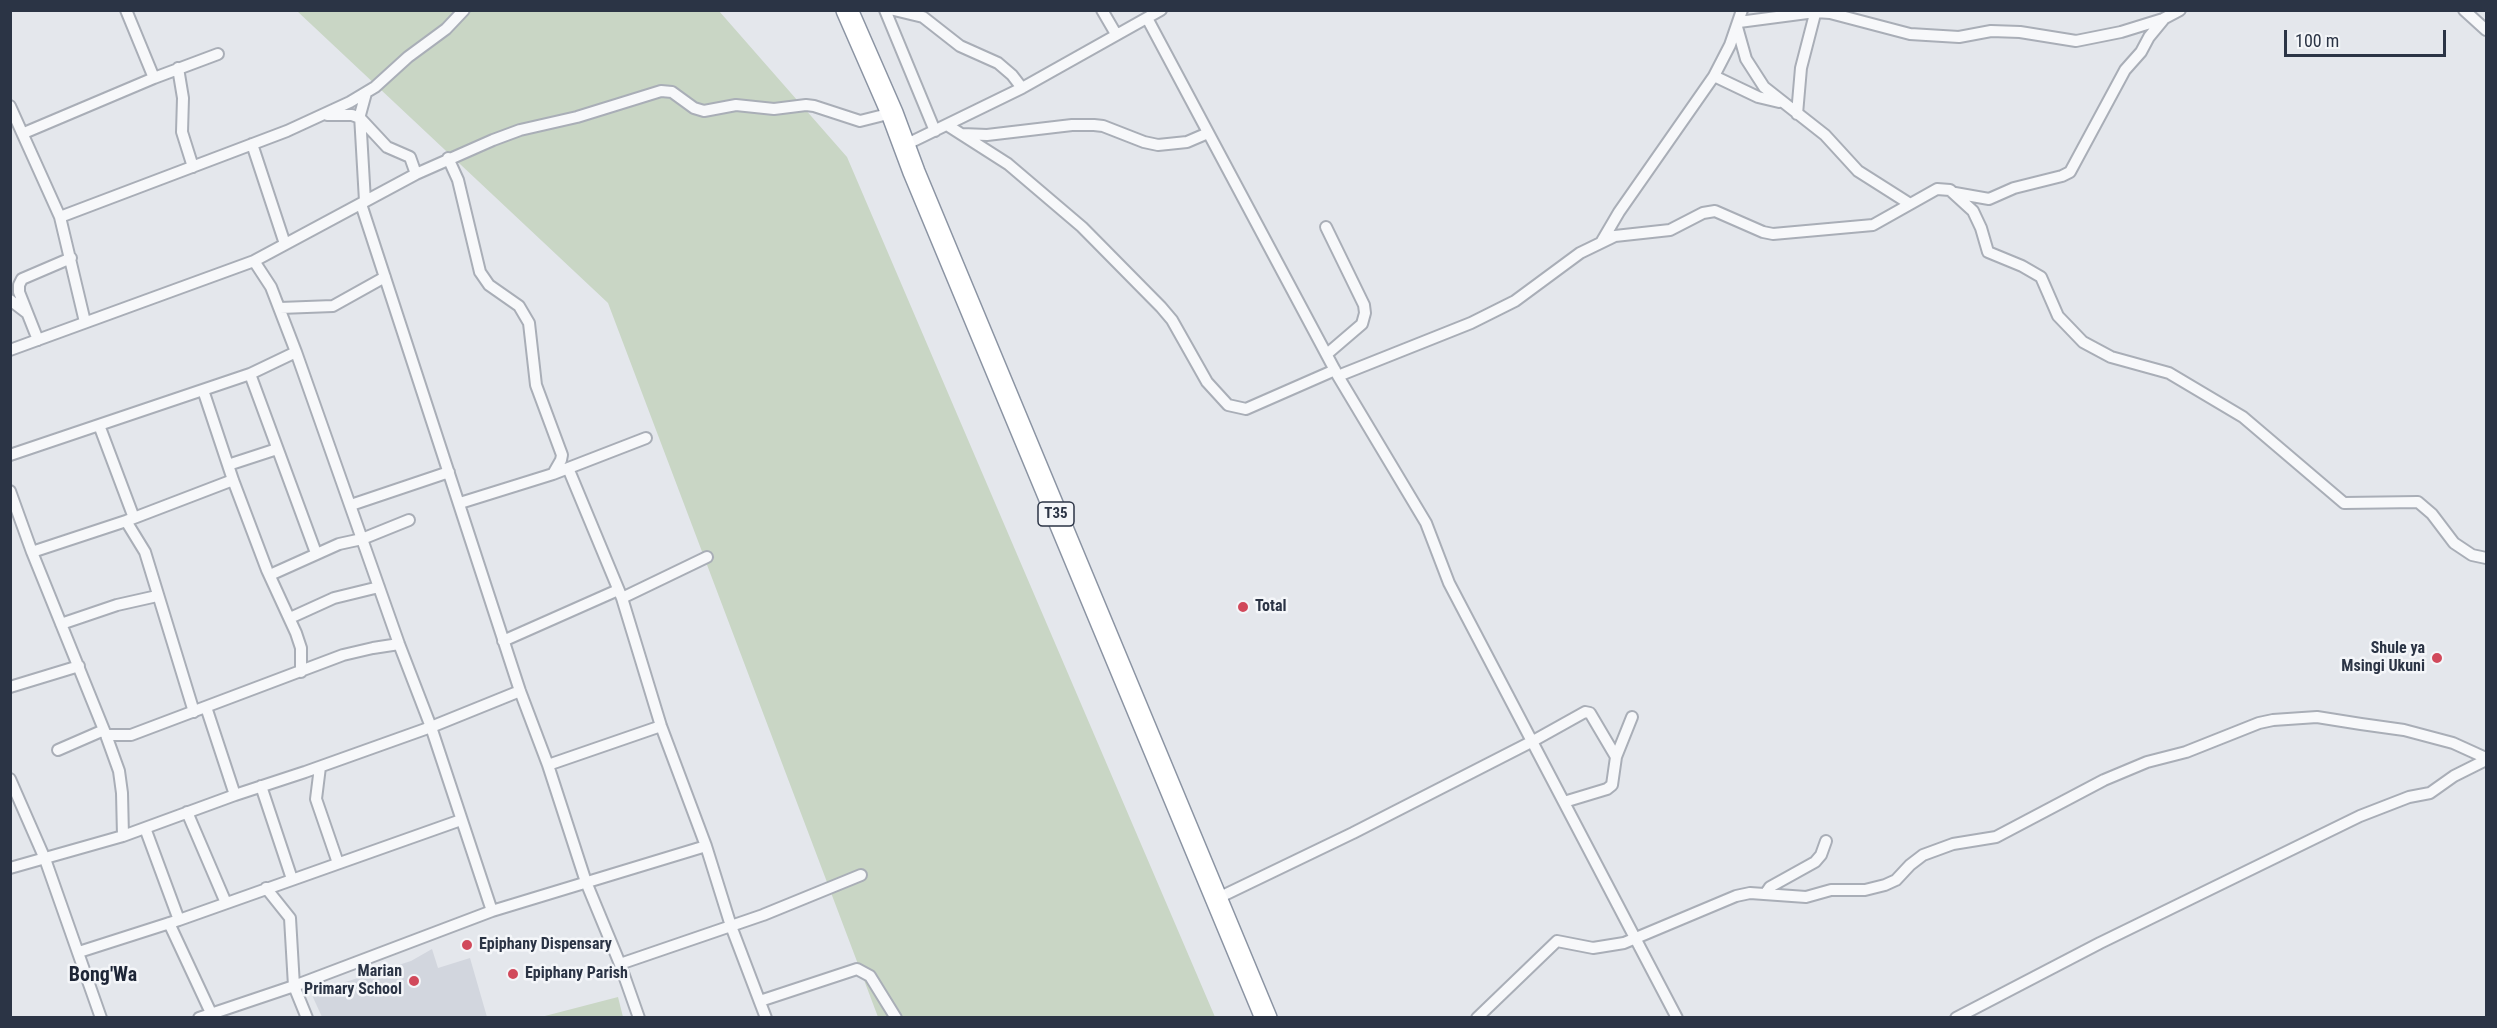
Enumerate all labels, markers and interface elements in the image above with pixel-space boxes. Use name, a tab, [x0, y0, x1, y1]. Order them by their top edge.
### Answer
scale bar	[2287, 18, 2449, 56]
text: 100 m	[2295, 30, 2339, 51]
road number: T35	[1038, 502, 1074, 526]
place label: Total	[1255, 597, 1287, 617]
marker: Total	[1236, 600, 1250, 614]
place label: Shule ya Msingi Ukuni	[2341, 639, 2425, 677]
marker: Shule ya Msingi Ukuni	[2430, 651, 2444, 665]
place label: Epiphany Dispensary	[479, 935, 612, 955]
marker: Epiphany Dispensary	[460, 938, 474, 952]
place label: Marian Primary School	[304, 962, 402, 1000]
district label: Bong'Wa	[69, 964, 137, 988]
place label: Epiphany Parish	[525, 964, 628, 984]
marker: Epiphany Parish	[506, 967, 520, 981]
marker: Marian Primary School	[407, 974, 421, 988]

